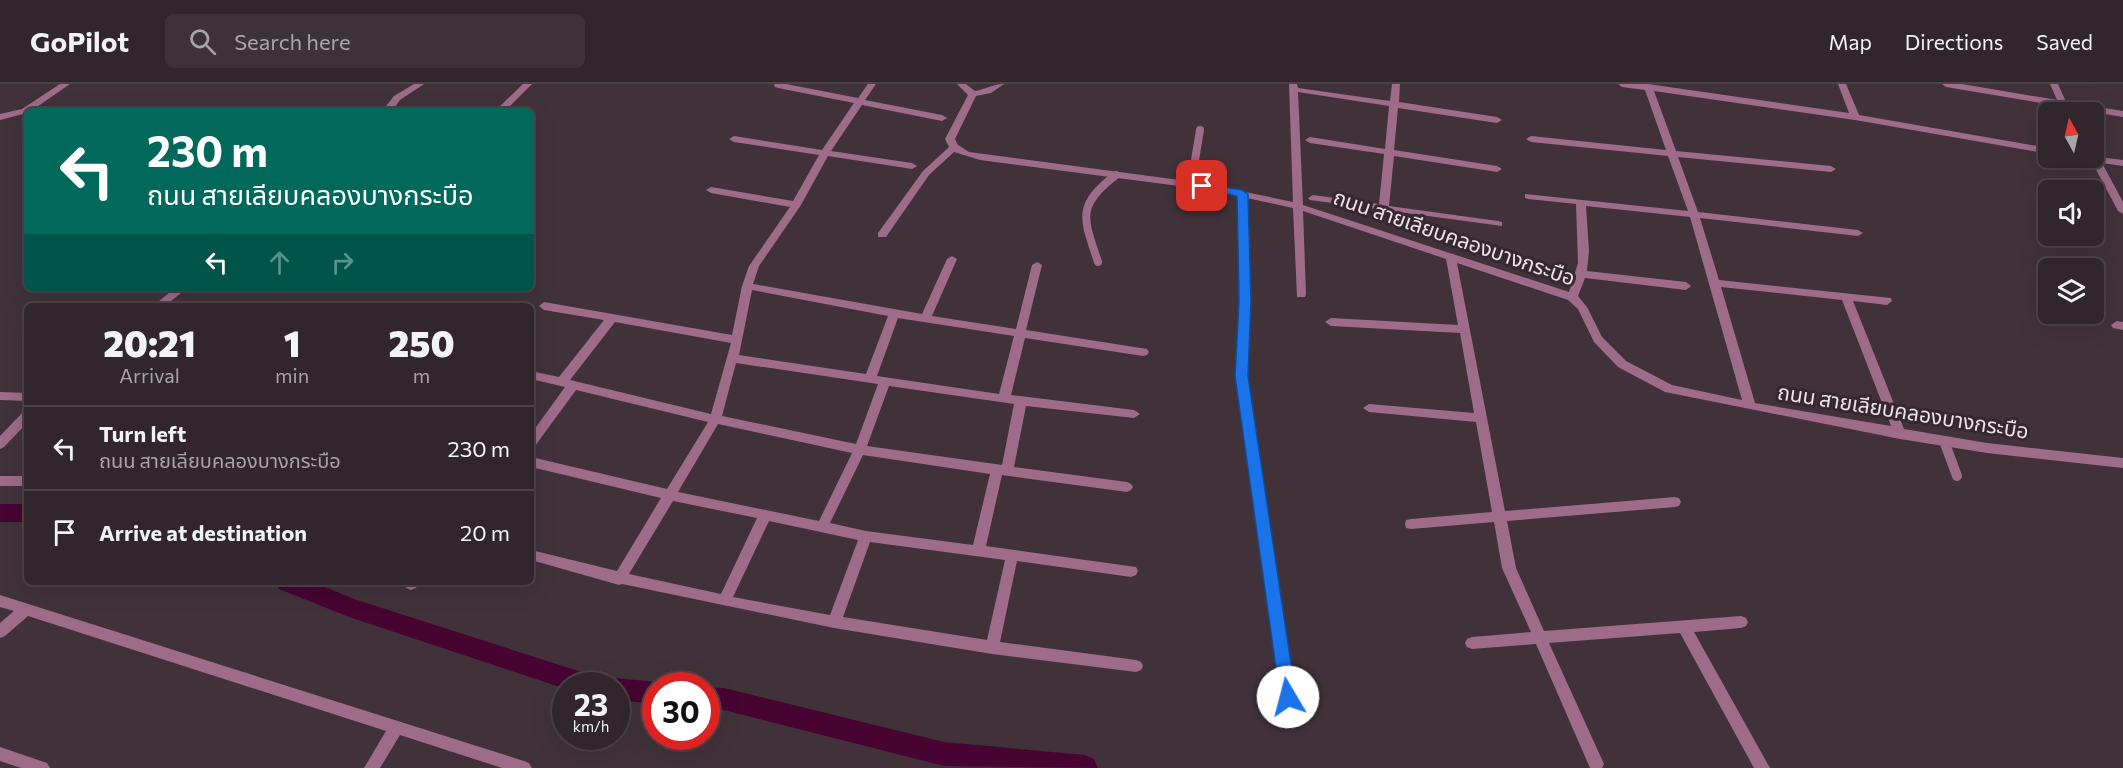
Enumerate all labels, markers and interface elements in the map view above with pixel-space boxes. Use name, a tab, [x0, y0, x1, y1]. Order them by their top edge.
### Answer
search box	[165, 14, 585, 68]
text: GoPilot	[30, 24, 129, 58]
icon: search	[186, 25, 219, 58]
text: Search here	[234, 28, 351, 55]
text: Map	[1829, 29, 1872, 54]
text: Directions	[1905, 29, 2003, 54]
text: Saved	[2036, 29, 2093, 54]
north arrow	[2038, 102, 2104, 168]
map controls	[2038, 102, 2104, 324]
text: 230 m	[147, 124, 268, 176]
icon: left	[48, 132, 126, 210]
pin	[1176, 160, 1227, 211]
icon: arrive	[1185, 169, 1218, 202]
text: ถนน สายเลียบคลองบางกระบือ	[147, 178, 474, 211]
button: sound	[2038, 180, 2104, 246]
street label: ถนน สายเลียบคลองบางกระบือ	[1330, 183, 1579, 290]
icon: left	[200, 246, 233, 279]
icon: ahead	[263, 246, 296, 279]
icon: right	[326, 246, 359, 279]
button: layers	[2038, 258, 2104, 324]
text: 20:21	[103, 320, 196, 364]
text: 1	[284, 320, 300, 364]
text: 250	[388, 320, 455, 364]
text: Arrival	[119, 363, 180, 387]
text: min	[275, 363, 309, 387]
text: m	[413, 363, 430, 387]
street label: ถนน สายเลียบคลองบางกระบือ	[1776, 378, 2031, 443]
text: Turn left	[99, 420, 186, 447]
icon: left	[48, 432, 81, 465]
text: 230 m	[447, 435, 510, 462]
text: ถนน สายเลียบคลองบางกระบือ	[99, 448, 341, 472]
icon: arrive	[48, 516, 81, 549]
text: Arrive at destination	[99, 519, 307, 546]
text: 20 m	[460, 519, 510, 546]
position arrow	[1256, 665, 1320, 729]
speed limit sign: 30	[642, 672, 720, 750]
text: 23	[574, 685, 608, 722]
text: km/h	[573, 717, 609, 735]

